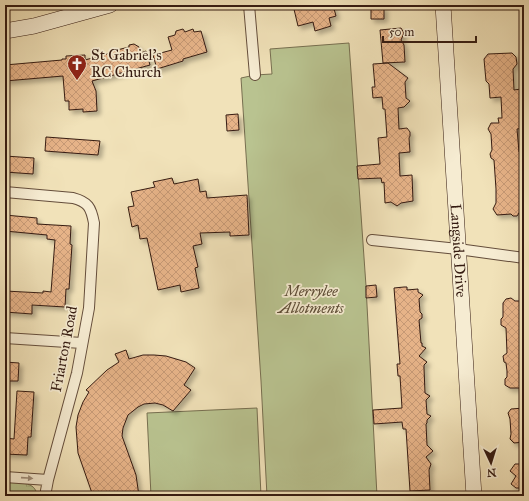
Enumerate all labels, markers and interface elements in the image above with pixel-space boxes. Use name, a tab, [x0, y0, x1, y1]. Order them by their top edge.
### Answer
scale bar	[383, 18, 476, 44]
text: 50 m	[389, 25, 414, 39]
place label: St Gabriel's RC Church	[91, 46, 162, 81]
church icon: St Gabriel's RC Church	[66, 53, 88, 81]
street label: Langside Drive	[447, 203, 470, 298]
park label: Merrylee Allotments	[276, 282, 344, 317]
street label: Friarton Road	[47, 304, 81, 394]
north arrow	[471, 443, 511, 483]
text: N	[486, 466, 497, 479]
one-way arrow	[21, 475, 34, 481]

